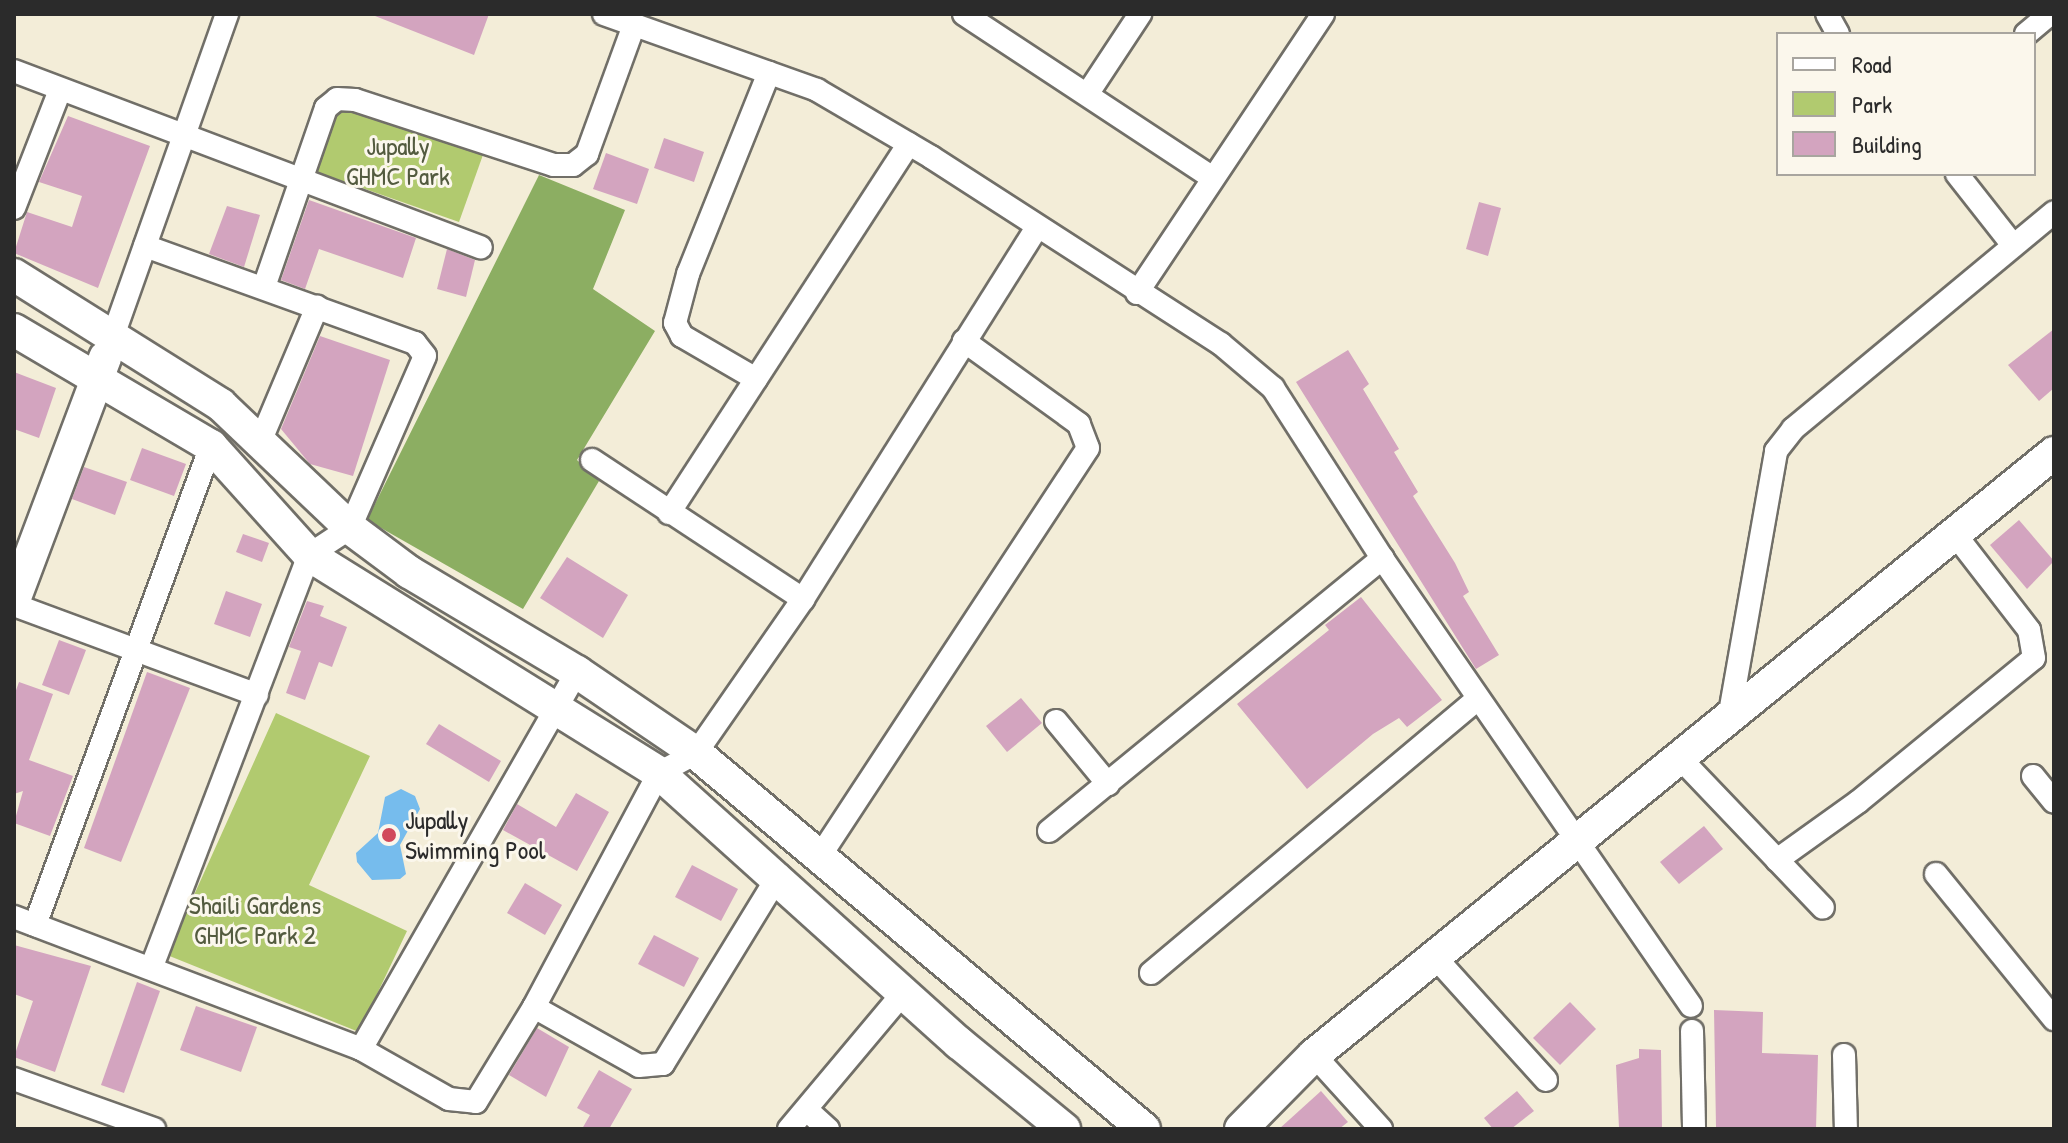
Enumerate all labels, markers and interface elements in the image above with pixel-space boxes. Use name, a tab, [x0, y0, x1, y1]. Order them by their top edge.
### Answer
legend	[1776, 32, 2036, 176]
text: Road	[1852, 48, 1891, 80]
text: Park	[1852, 88, 1892, 120]
text: Building	[1852, 128, 1922, 160]
park label: Jupally GHMC Park	[346, 130, 450, 192]
place label: Jupally Swimming Pool	[405, 804, 546, 866]
marker: Jupally Swimming Pool	[380, 826, 398, 844]
park label: Shaili Gardens GHMC Park 2	[189, 889, 321, 950]

